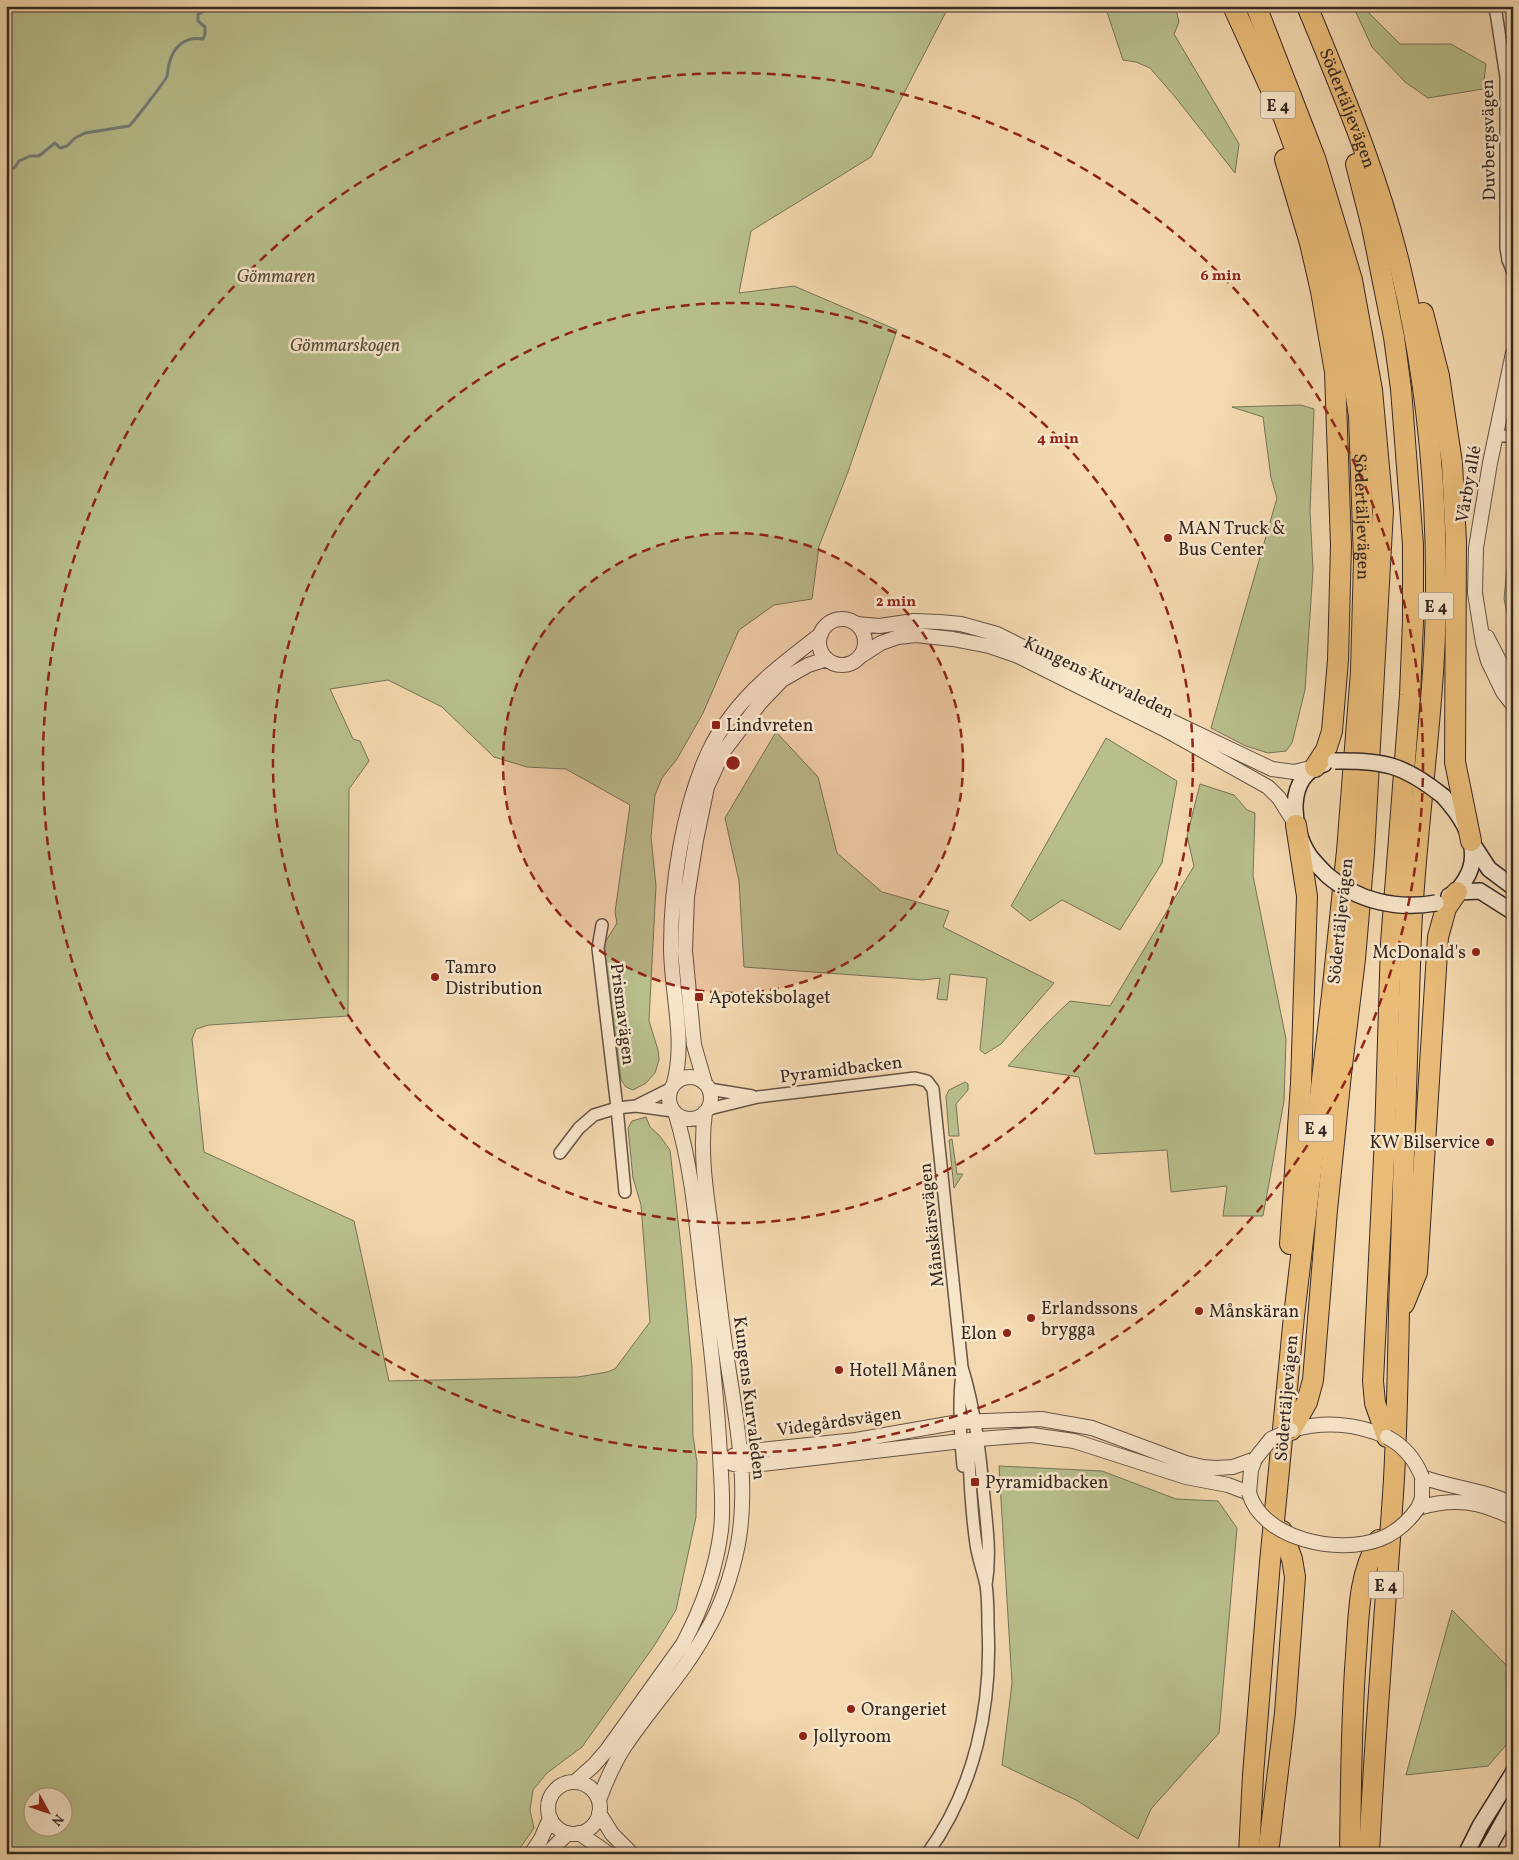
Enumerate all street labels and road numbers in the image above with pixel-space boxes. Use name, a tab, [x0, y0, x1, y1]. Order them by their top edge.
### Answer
street label: Södertäljevägen	[1312, 45, 1381, 172]
street label: Duvbergsvägen	[1476, 79, 1503, 201]
road number: E 4	[1260, 92, 1296, 118]
street label: Vårby allé	[1450, 444, 1489, 525]
street label: Södertäljevägen	[1346, 453, 1375, 581]
road number: E 4	[1418, 592, 1454, 620]
street label: Kungens Kurvaleden	[1019, 631, 1178, 726]
street label: Södertäljevägen	[1322, 857, 1361, 986]
street label: Prismavägen	[603, 962, 640, 1067]
street label: Pyramidbacken	[778, 1051, 904, 1090]
road number: E 4	[1298, 1114, 1334, 1142]
street label: Månskärsvägen	[914, 1161, 951, 1288]
street label: Kungens Kurvaleden	[726, 1315, 771, 1482]
street label: Södertäljevägen	[1270, 1334, 1305, 1462]
street label: Videgårdsvägen	[775, 1401, 903, 1444]
road number: E 4	[1368, 1572, 1404, 1598]

